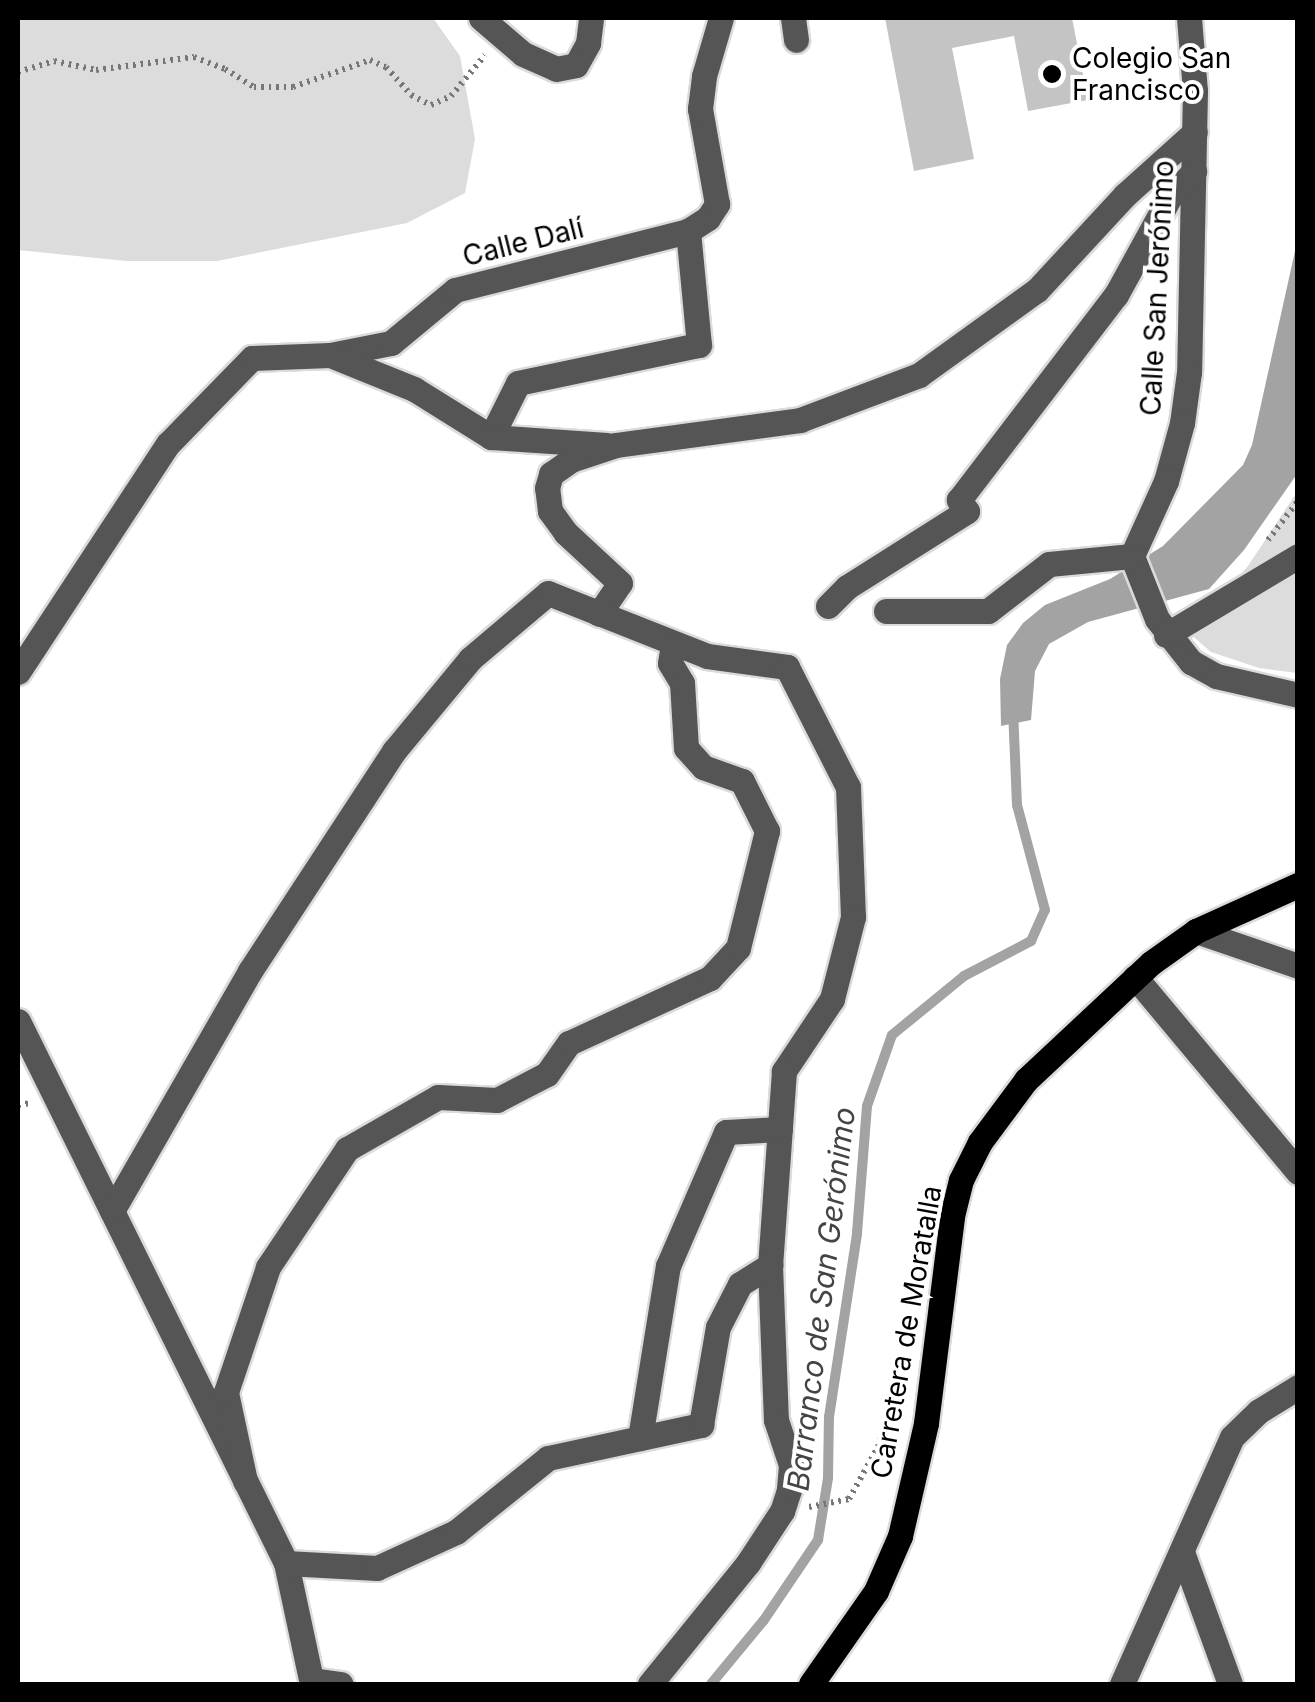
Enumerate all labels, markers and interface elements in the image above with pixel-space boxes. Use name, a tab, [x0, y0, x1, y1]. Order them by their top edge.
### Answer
place label: Colegio San Francisco	[1072, 41, 1231, 107]
marker: Colegio San Francisco	[1041, 63, 1063, 85]
street label: Calle San Jerónimo	[1134, 159, 1180, 417]
street label: Calle Dalí	[459, 211, 587, 273]
water label: Barranco de San Gerónimo	[780, 1105, 862, 1493]
street label: Carretera de Moratalla	[864, 1183, 948, 1481]

